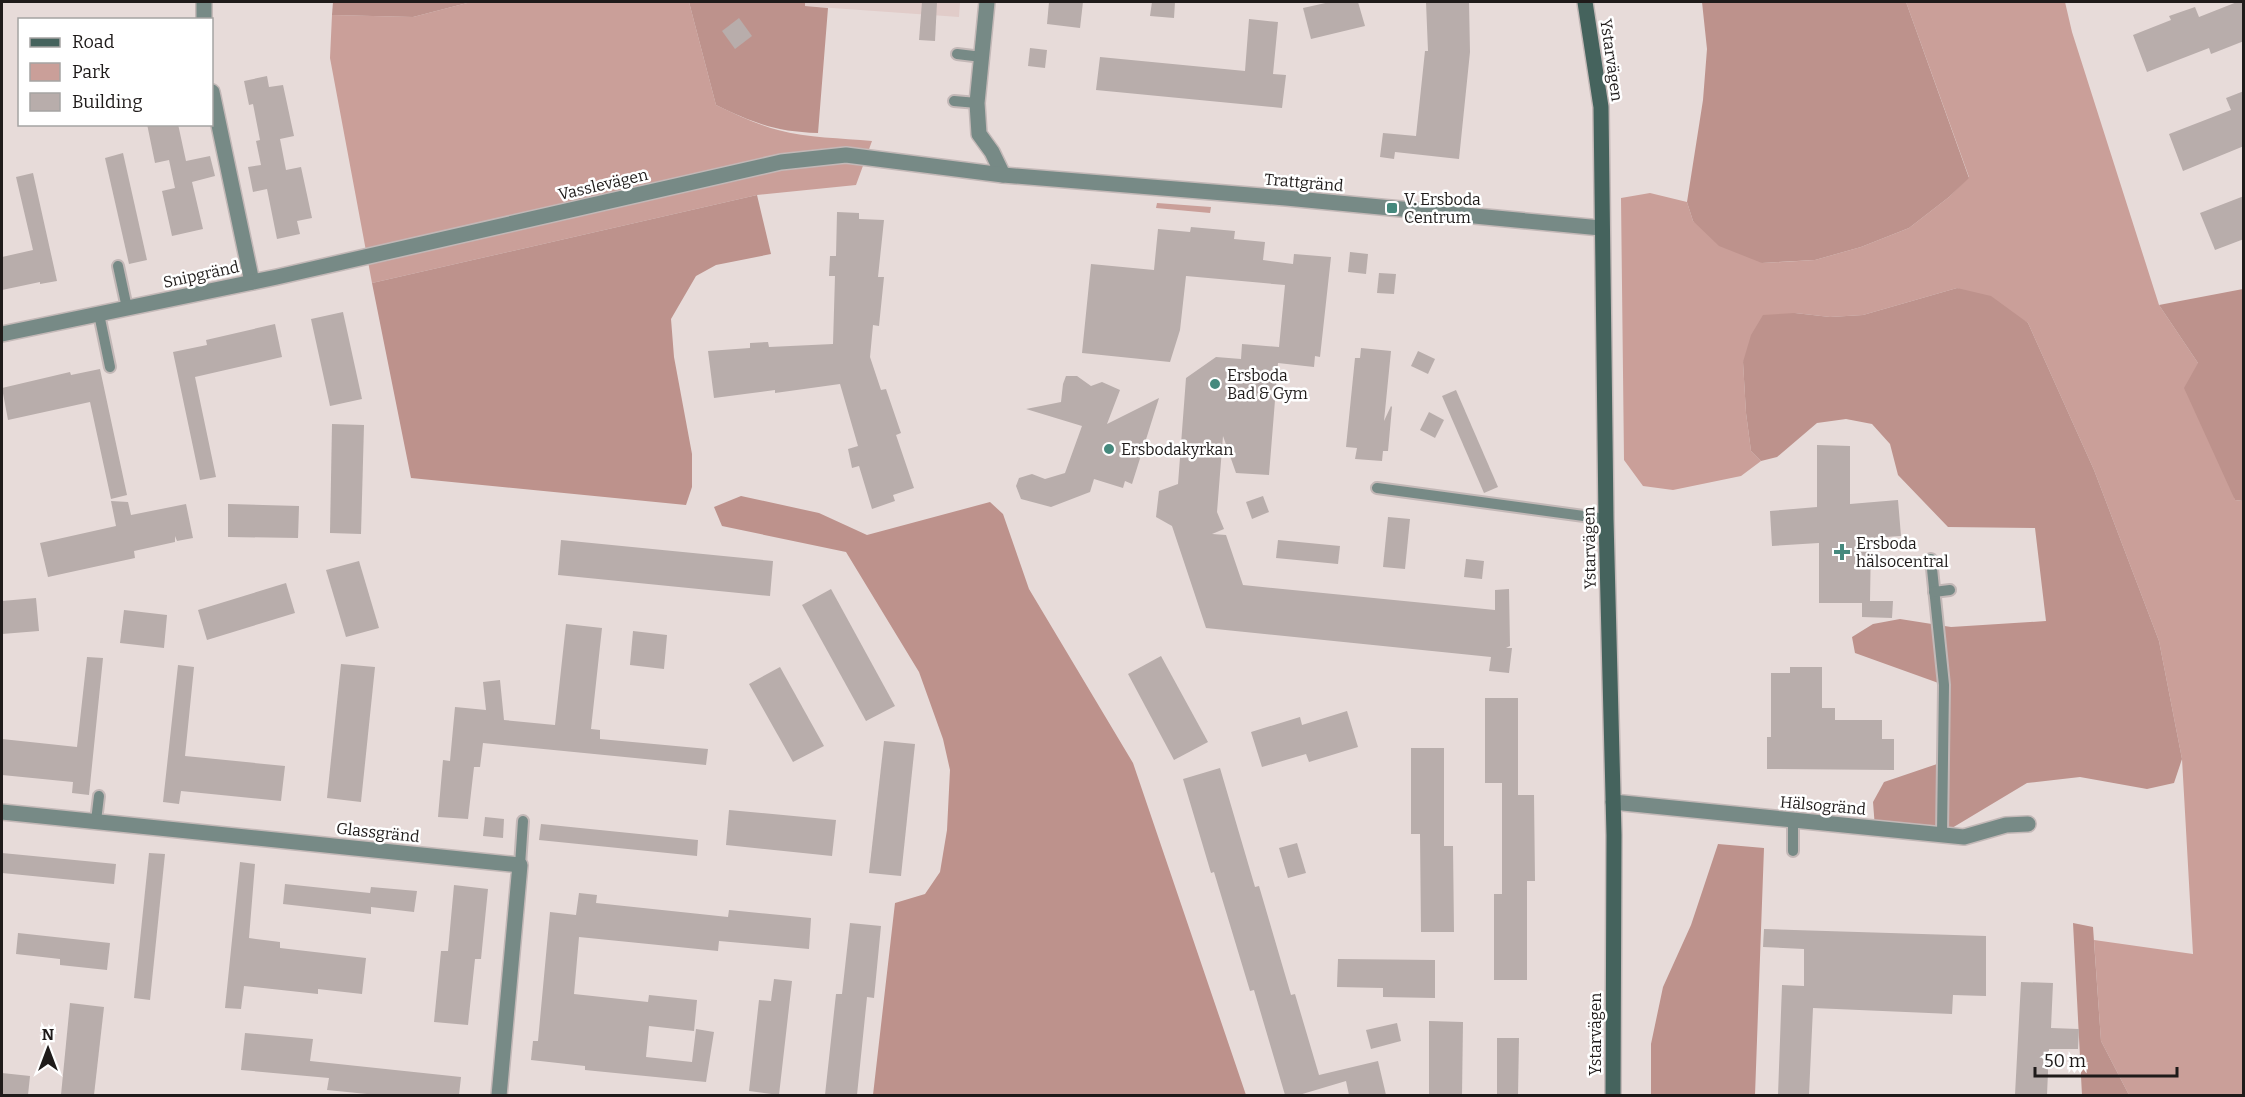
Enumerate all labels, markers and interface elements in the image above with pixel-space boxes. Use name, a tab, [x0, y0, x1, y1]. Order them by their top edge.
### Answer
legend	[18, 18, 213, 126]
street label: Ystarvägen	[1596, 18, 1627, 102]
text: Road	[72, 31, 115, 53]
text: Park	[72, 61, 111, 83]
text: Building	[72, 91, 143, 113]
street label: Vasslevägen	[556, 165, 650, 204]
street label: Trattgränd	[1264, 170, 1345, 195]
place label: V. Ersboda Centrum	[1404, 190, 1481, 227]
marker: V. Ersboda Centrum	[1385, 201, 1399, 215]
street label: Snipgränd	[161, 257, 241, 292]
place label: Ersboda Bad & Gym	[1227, 366, 1308, 403]
marker: Ersboda Bad & Gym	[1208, 377, 1222, 391]
place label: Ersbodakyrkan	[1121, 440, 1233, 459]
marker: Ersbodakyrkan	[1102, 442, 1116, 456]
street label: Ystarvägen	[1579, 506, 1600, 590]
place label: Ersboda hälsocentral	[1856, 534, 1949, 571]
marker: Ersboda hälsocentral	[1833, 543, 1851, 561]
street label: Hälsogränd	[1779, 792, 1867, 819]
street label: Glassgränd	[335, 819, 421, 846]
street label: Ystarvägen	[1586, 993, 1605, 1075]
north arrow	[18, 1019, 78, 1079]
text: N	[42, 1025, 54, 1044]
scale bar	[2035, 1040, 2178, 1078]
text: 50 m	[2044, 1050, 2086, 1072]

